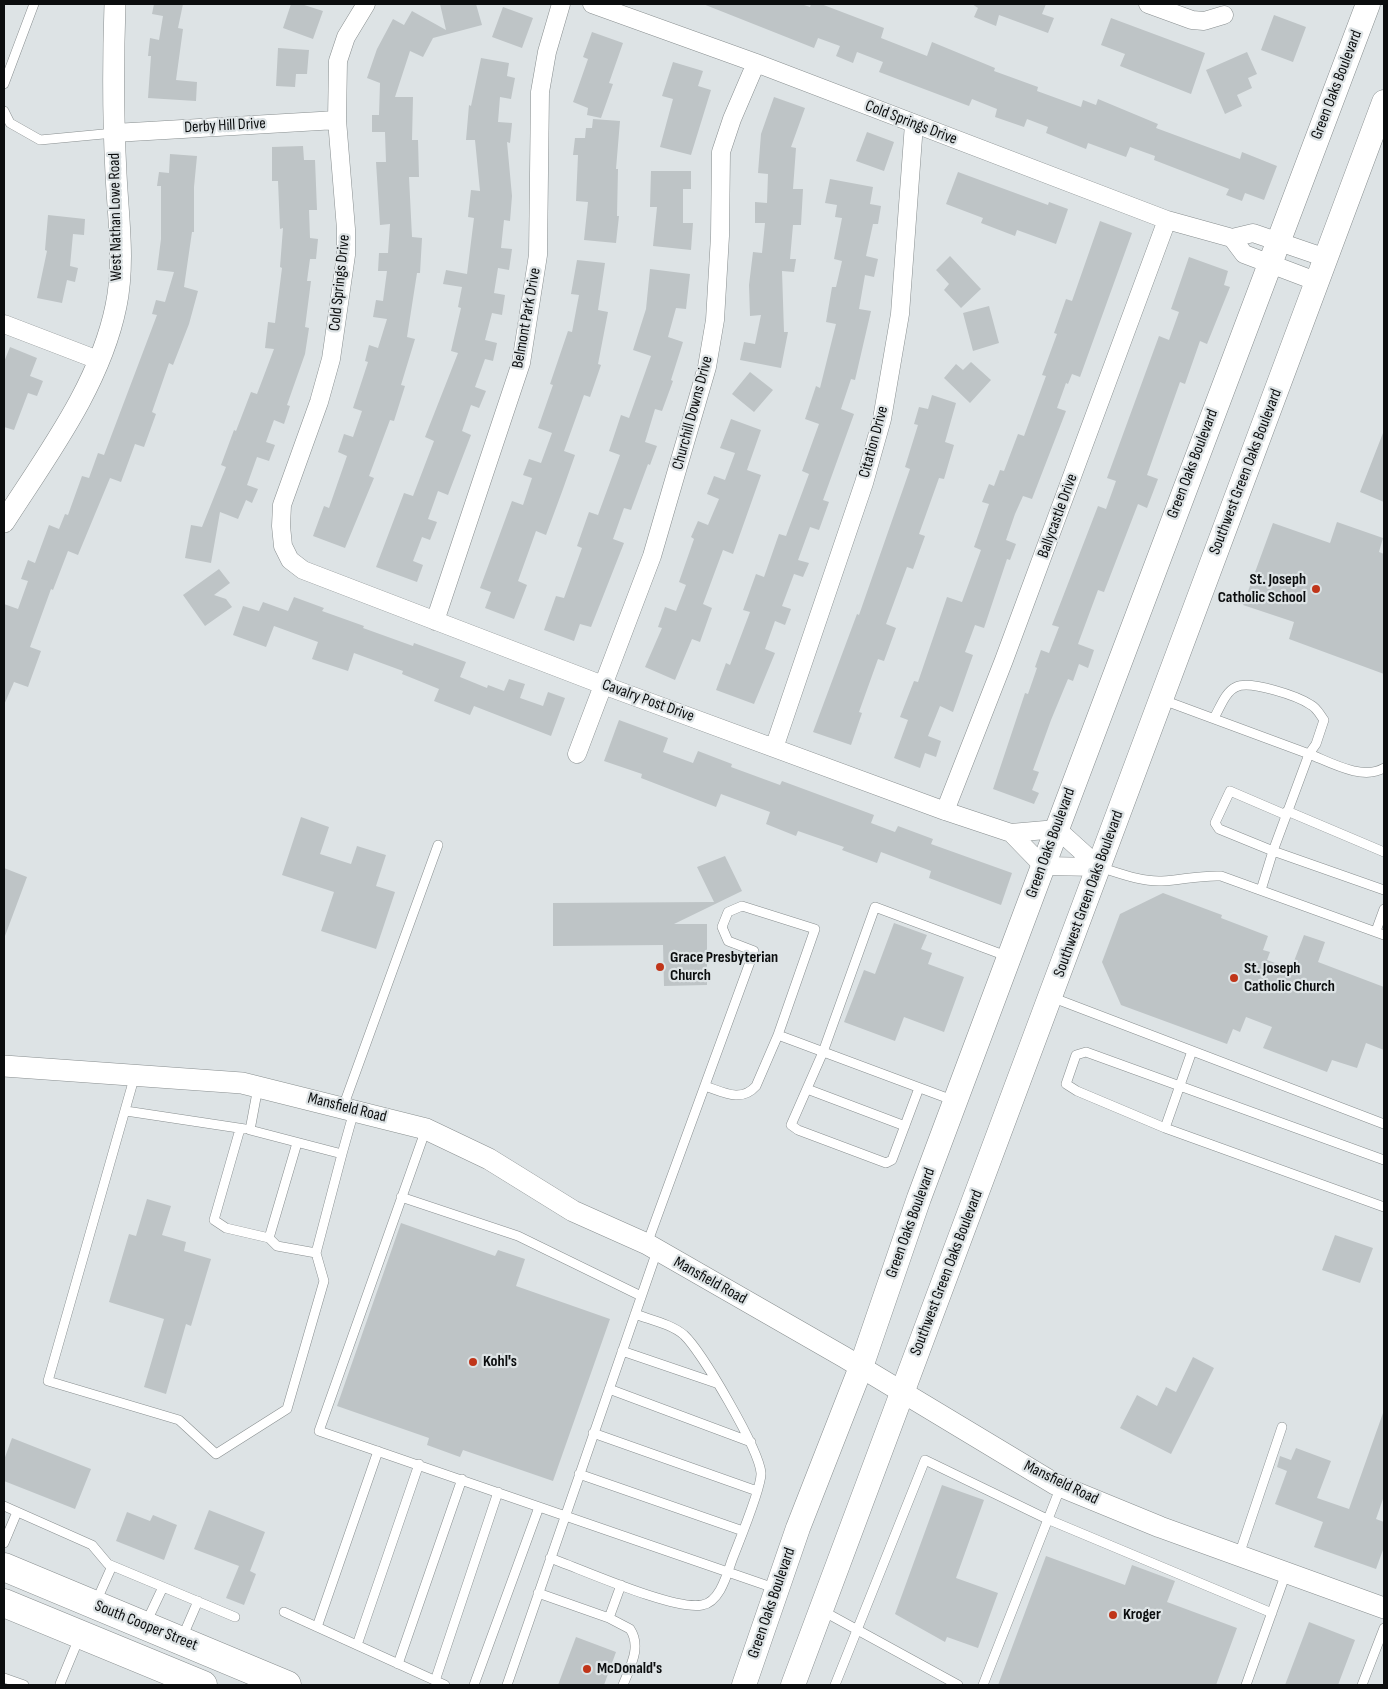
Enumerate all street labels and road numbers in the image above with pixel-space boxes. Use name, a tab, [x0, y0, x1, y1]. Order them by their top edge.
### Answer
street label: Green Oaks Boulevard	[1307, 28, 1367, 142]
street label: Cold Springs Drive	[862, 97, 960, 149]
street label: Derby Hill Drive	[184, 114, 266, 138]
street label: West Nathan Lowe Road	[105, 153, 127, 281]
street label: Cold Springs Drive	[325, 234, 355, 332]
street label: Belmont Park Drive	[509, 266, 545, 370]
street label: Churchill Downs Drive	[669, 354, 717, 472]
street label: Southwest Green Oaks Boulevard	[1206, 386, 1286, 558]
street label: Citation Drive	[855, 404, 893, 480]
street label: Green Oaks Boulevard	[1163, 407, 1223, 521]
street label: Ballycastle Drive	[1034, 471, 1082, 561]
street label: Cavalry Post Drive	[599, 675, 697, 727]
street label: Green Oaks Boulevard	[1022, 785, 1080, 901]
street label: Southwest Green Oaks Boulevard	[1050, 808, 1128, 980]
street label: Mansfield Road	[306, 1089, 388, 1127]
street label: Green Oaks Boulevard	[882, 1165, 940, 1281]
street label: Southwest Green Oaks Boulevard	[907, 1187, 987, 1359]
street label: Mansfield Road	[670, 1253, 750, 1309]
street label: Mansfield Road	[1021, 1457, 1101, 1509]
street label: Green Oaks Boulevard	[744, 1545, 800, 1661]
street label: South Cooper Street	[92, 1597, 200, 1655]

